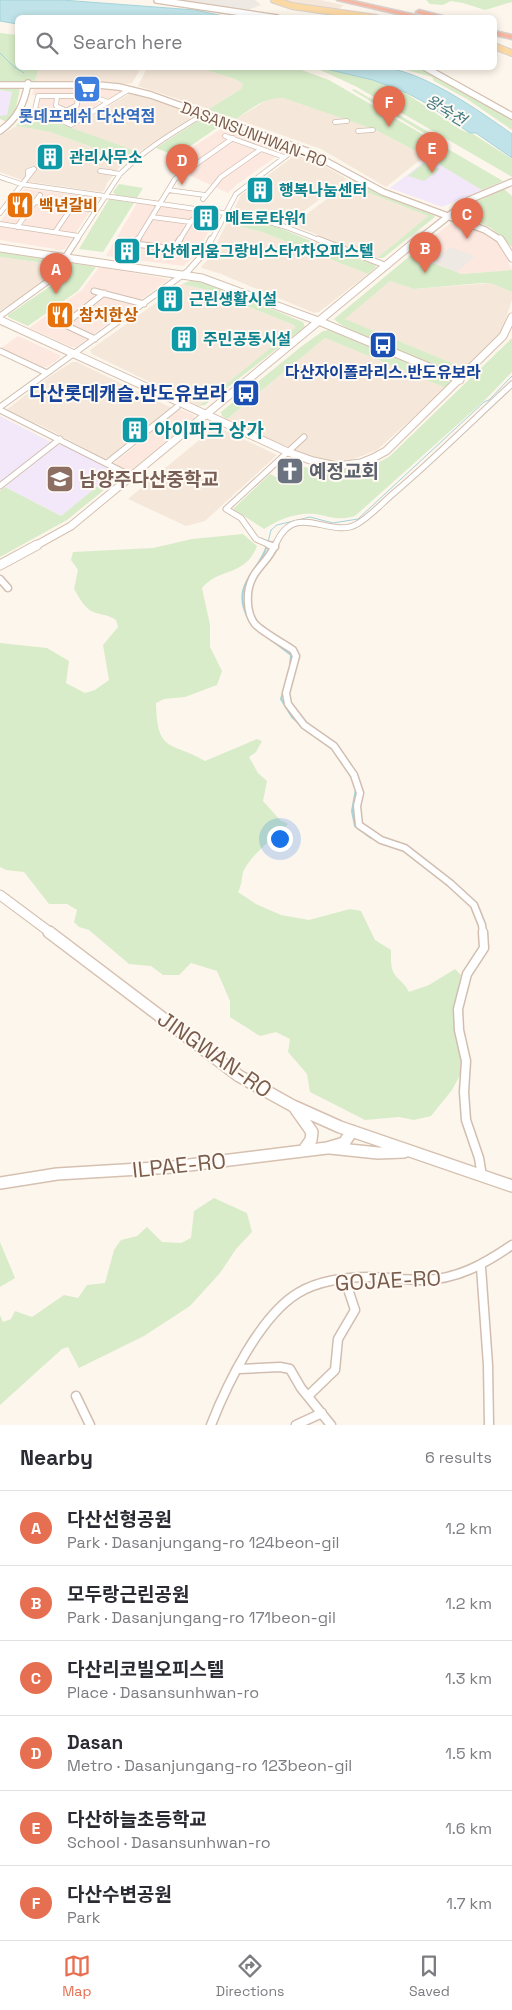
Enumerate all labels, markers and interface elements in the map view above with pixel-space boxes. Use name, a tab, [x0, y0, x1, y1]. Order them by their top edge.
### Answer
search box	[15, 15, 497, 70]
icon: search	[33, 29, 61, 57]
text: Search here	[73, 30, 183, 55]
supermarket icon: 롯데프레쉬 다산역점	[72, 74, 102, 104]
pin: F	[373, 86, 405, 127]
water label: 왕숙천	[421, 90, 472, 132]
street label: DASANSUNHWAN-RO	[178, 97, 330, 171]
place label: 롯데프레쉬 다산역점	[19, 106, 155, 127]
pin: E	[416, 132, 448, 173]
building icon: 관리사무소	[35, 142, 65, 172]
pin: D	[166, 144, 198, 185]
place label: 관리사무소	[69, 147, 143, 168]
building icon: 행복나눔센터	[245, 175, 275, 205]
place label: 행복나눔센터	[279, 180, 367, 201]
restaurant icon: 백년갈비	[5, 190, 35, 220]
place label: 백년갈비	[39, 195, 98, 216]
pin: C	[451, 198, 483, 239]
building icon: 메트로타워1	[191, 203, 221, 233]
place label: 메트로타워1	[225, 208, 306, 229]
pin: B	[409, 232, 441, 273]
building icon: 다산헤리움그랑비스타1차오피스텔	[112, 236, 142, 266]
place label: 다산헤리움그랑비스타1차오피스텔	[146, 241, 374, 262]
pin: A	[40, 253, 72, 294]
building icon: 근린생활시설	[155, 284, 185, 314]
place label: 근린생활시설	[189, 289, 277, 310]
restaurant icon: 참치한상	[45, 300, 75, 330]
place label: 참치한상	[79, 305, 138, 326]
building icon: 주민공동시설	[169, 324, 199, 354]
place label: 주민공동시설	[203, 329, 291, 350]
bus stop icon: 다산자이폴라리스.반도유보라	[368, 330, 398, 360]
place label: 다산자이폴라리스.반도유보라	[285, 362, 481, 383]
bus stop icon: 다산롯데캐슬.반도유보라	[231, 378, 261, 408]
place label: 다산롯데캐슬.반도유보라	[29, 381, 228, 406]
building icon: 아이파크 상가	[120, 415, 150, 445]
place label: 아이파크 상가	[154, 418, 264, 443]
church icon: 예정교회	[275, 456, 305, 486]
place label: 예정교회	[309, 459, 379, 484]
school or university icon: 남양주다산중학교	[45, 464, 75, 494]
place label: 남양주다산중학교	[79, 467, 219, 492]
your location	[267, 826, 293, 852]
street label: JINGWAN-RO	[152, 1004, 278, 1104]
street label: ILPAE-RO	[131, 1146, 227, 1184]
street label: GOJAE-RO	[334, 1263, 442, 1297]
text: Nearby	[20, 1444, 93, 1471]
text: 6 results	[425, 1447, 492, 1468]
text: 다산선형공원	[67, 1507, 172, 1532]
text: A	[31, 1518, 41, 1539]
text: 1.2 km	[445, 1518, 492, 1539]
text: Park · Dasanjungang-ro 124beon-gil	[67, 1532, 339, 1553]
text: 모두랑근린공원	[67, 1582, 189, 1607]
text: B	[31, 1593, 41, 1614]
text: 1.2 km	[445, 1593, 492, 1614]
text: Park · Dasanjungang-ro 171beon-gil	[67, 1607, 336, 1628]
text: 다산리코빌오피스텔	[67, 1657, 224, 1682]
text: C	[31, 1668, 41, 1689]
text: 1.3 km	[445, 1668, 492, 1689]
text: Place · Dasansunhwan-ro	[67, 1682, 259, 1703]
text: Dasan	[67, 1730, 123, 1755]
text: D	[31, 1743, 41, 1764]
text: 1.5 km	[445, 1743, 492, 1764]
text: Metro · Dasanjungang-ro 123beon-gil	[67, 1755, 352, 1776]
text: 다산하늘초등학교	[67, 1807, 207, 1832]
text: E	[32, 1818, 40, 1839]
text: 1.6 km	[445, 1818, 492, 1839]
text: School · Dasansunhwan-ro	[67, 1832, 271, 1853]
text: 다산수변공원	[67, 1882, 172, 1907]
text: F	[32, 1893, 40, 1914]
text: 1.7 km	[446, 1893, 492, 1914]
text: Park	[67, 1907, 100, 1928]
tab: Map	[62, 1952, 91, 2000]
tab: Directions	[216, 1952, 284, 2000]
tab: Saved	[409, 1952, 450, 2000]

